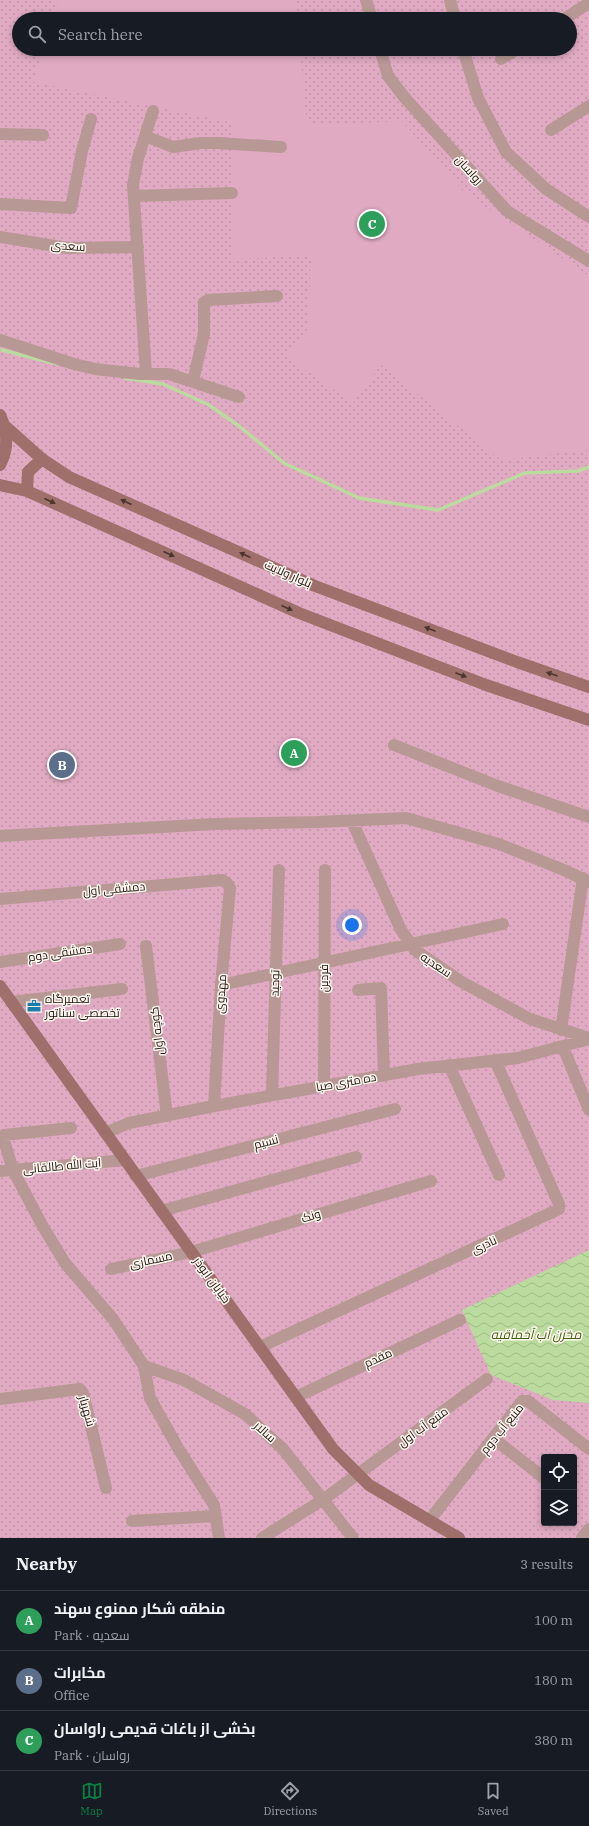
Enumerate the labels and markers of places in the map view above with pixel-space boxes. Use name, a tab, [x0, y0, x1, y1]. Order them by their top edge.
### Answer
pin: C	[359, 209, 385, 239]
pin: A	[281, 738, 307, 768]
pin: B	[49, 750, 75, 780]
place label: تعمیرگاه تخصصی سناتور	[44, 991, 120, 1020]
office icon: تعمیرگاه تخصصی سناتور	[26, 998, 42, 1014]

